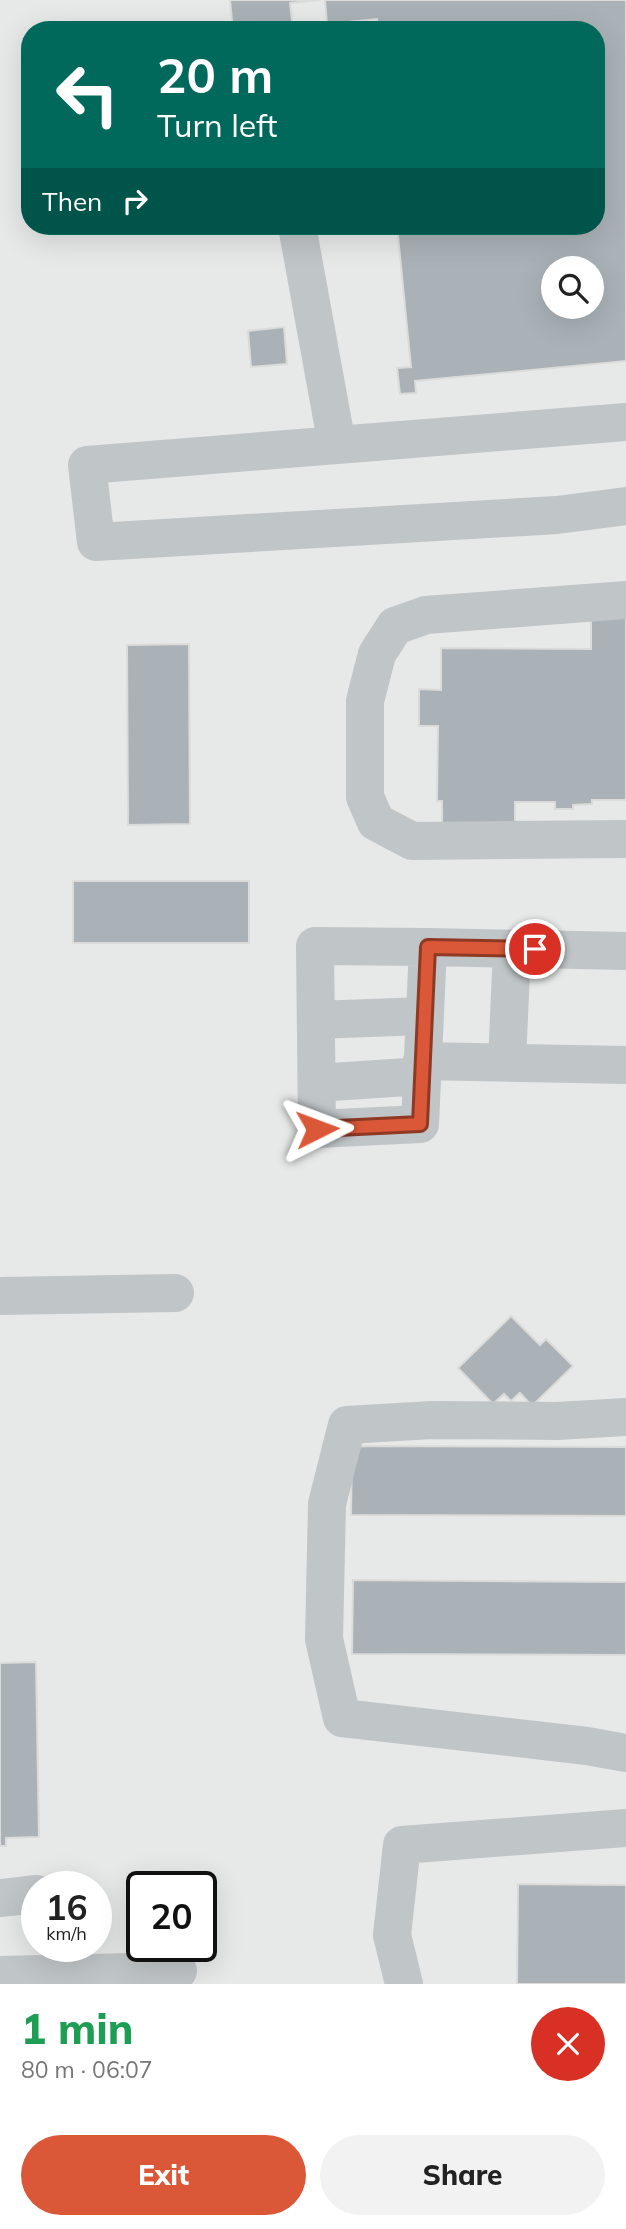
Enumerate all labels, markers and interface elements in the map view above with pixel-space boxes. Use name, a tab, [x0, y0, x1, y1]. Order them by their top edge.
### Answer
text: 20 m	[157, 44, 273, 105]
icon: left	[42, 49, 133, 140]
text: Turn left	[157, 105, 277, 145]
icon: right	[116, 182, 154, 220]
text: Then	[42, 185, 102, 218]
map controls	[541, 256, 604, 319]
button: search	[541, 256, 604, 319]
pin	[505, 919, 565, 979]
icon: arrive	[516, 930, 554, 968]
position arrow	[280, 1092, 354, 1166]
speed limit sign: 20	[126, 1871, 217, 1962]
text: 16	[45, 1885, 88, 1929]
text: km/h	[46, 1922, 87, 1945]
text: 1 min	[21, 2002, 134, 2055]
button: close	[531, 2007, 605, 2081]
text: 80 m · 06:07	[21, 2055, 153, 2084]
button: Exit	[21, 2135, 306, 2215]
button: Share	[320, 2135, 605, 2215]

